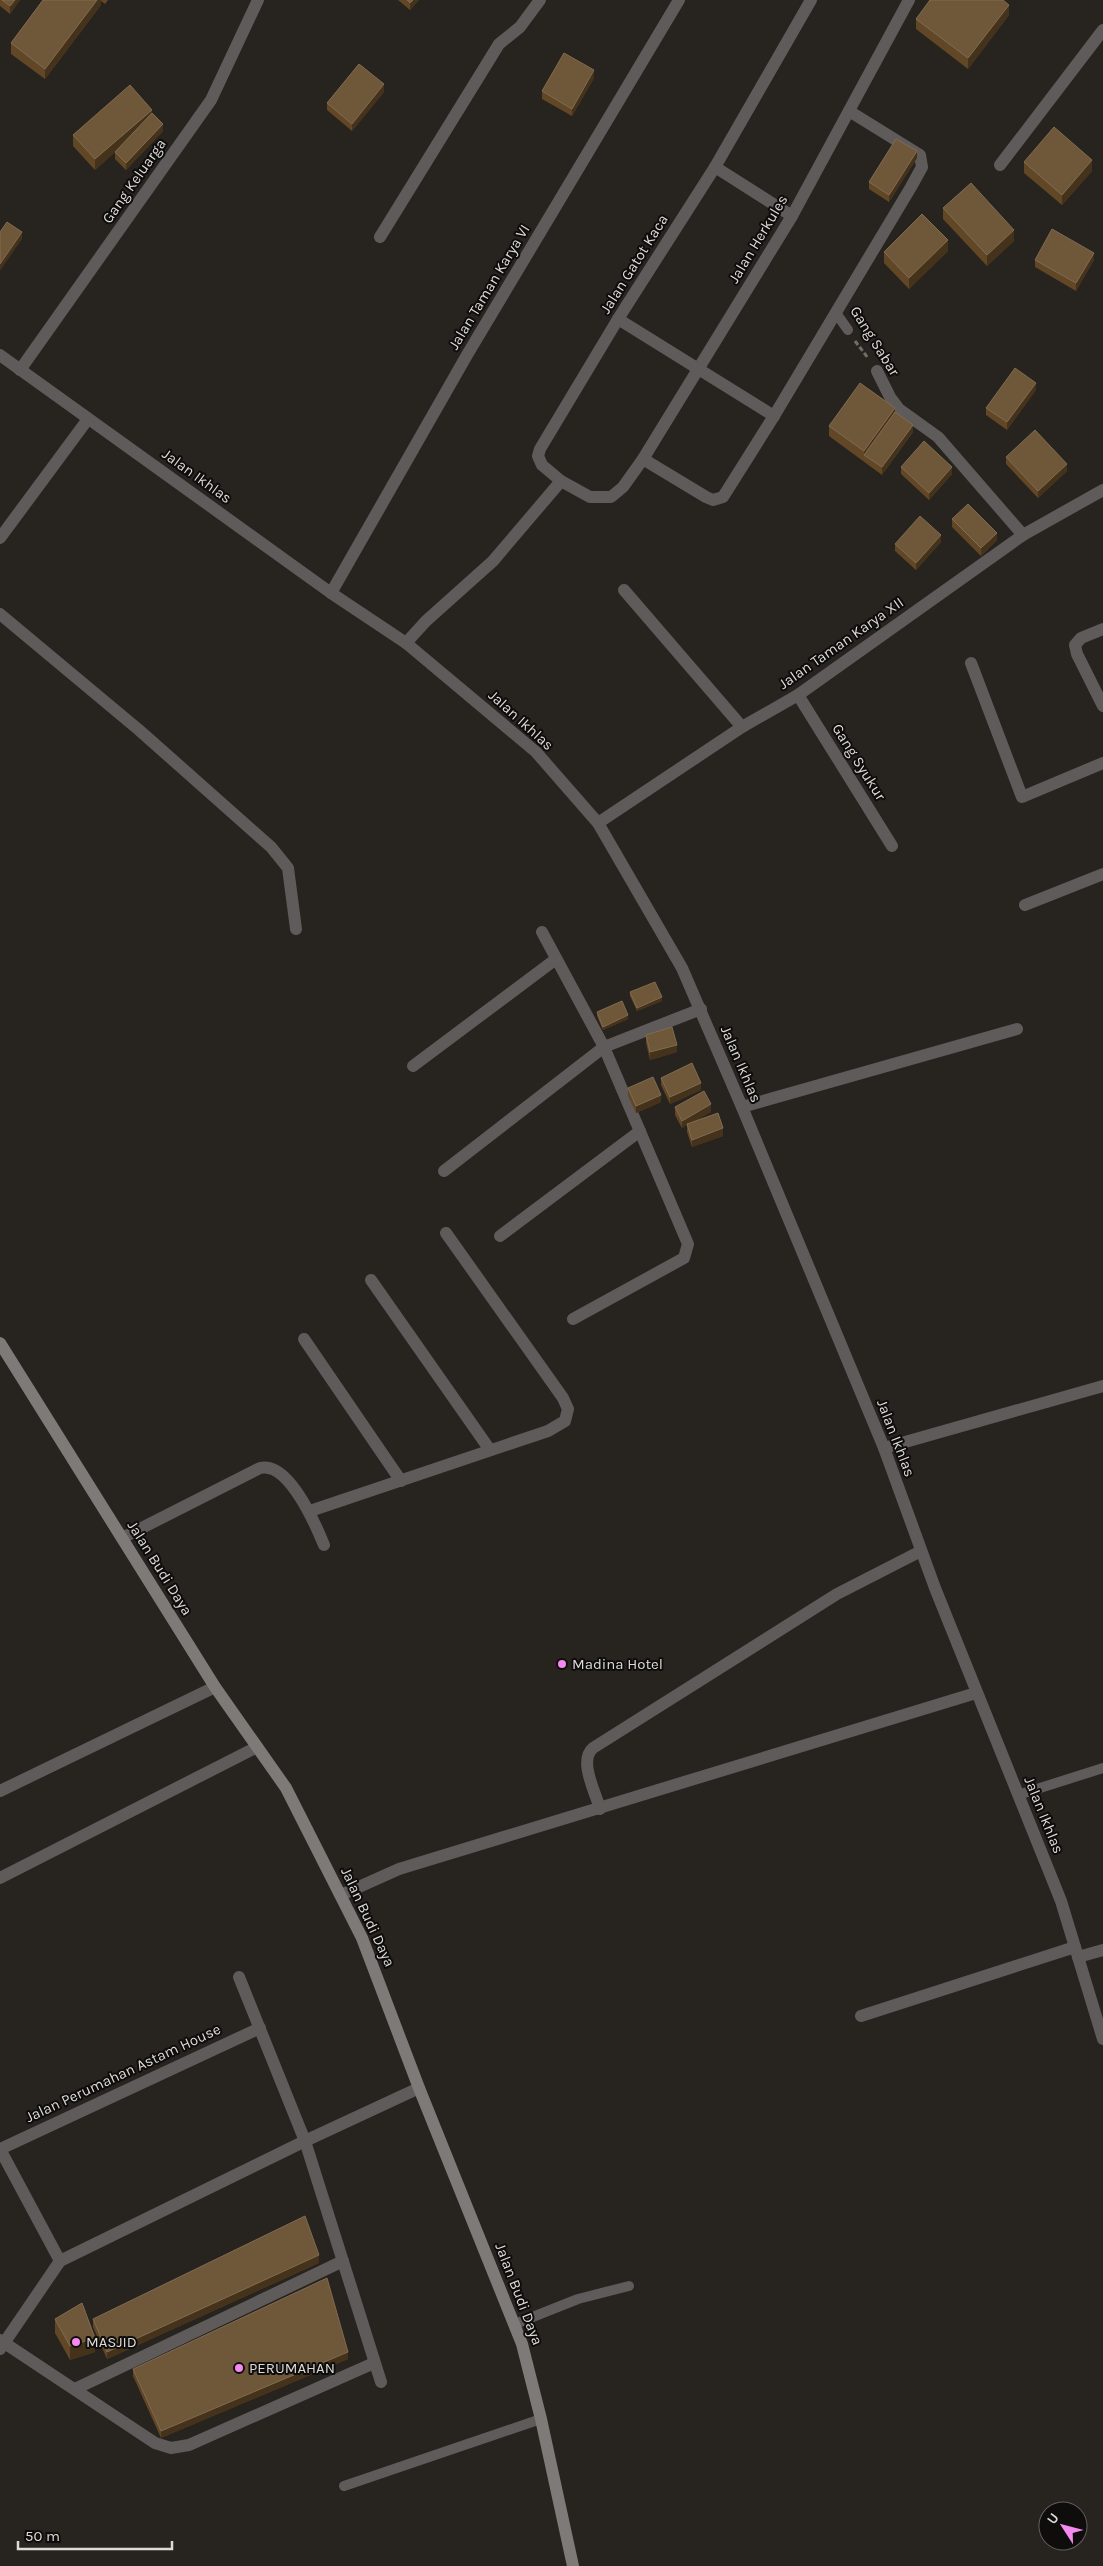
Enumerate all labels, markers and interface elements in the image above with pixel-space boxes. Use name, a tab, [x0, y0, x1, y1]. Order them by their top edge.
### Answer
street label: Gang Keluarga	[98, 135, 170, 227]
street label: Jalan Herkules	[725, 192, 791, 286]
street label: Jalan Gatot Kaca	[596, 211, 672, 317]
street label: Jalan Taman Karya VI	[444, 221, 534, 353]
street label: Gang Sabar	[846, 303, 904, 380]
street label: Jalan Ikhlas	[159, 445, 235, 507]
street label: Jalan Taman Karya XII	[775, 593, 907, 693]
street label: Jalan Ikhlas	[485, 686, 557, 754]
street label: Gang Syukur	[828, 720, 890, 804]
street label: Jalan Ikhlas	[717, 1023, 765, 1105]
street label: Jalan Ikhlas	[873, 1397, 919, 1479]
street label: Jalan Budi Daya	[124, 1517, 196, 1619]
place label: Madina Hotel	[572, 1655, 663, 1673]
marker: Madina Hotel	[556, 1658, 568, 1670]
street label: Jalan Ikhlas	[1020, 1774, 1068, 1856]
street label: Jalan Budi Daya	[337, 1864, 399, 1970]
street label: Jalan Perumahan Astam House	[23, 2020, 223, 2126]
street label: Jalan Budi Daya	[491, 2240, 547, 2348]
place label: MASJID	[86, 2333, 137, 2351]
marker: MASJID	[70, 2336, 82, 2348]
place label: PERUMAHAN	[249, 2359, 335, 2377]
marker: PERUMAHAN	[233, 2362, 245, 2374]
north arrow	[1038, 2501, 1088, 2551]
text: U	[1043, 2510, 1063, 2528]
scale bar	[18, 2518, 171, 2550]
text: 50 m	[25, 2527, 60, 2545]

